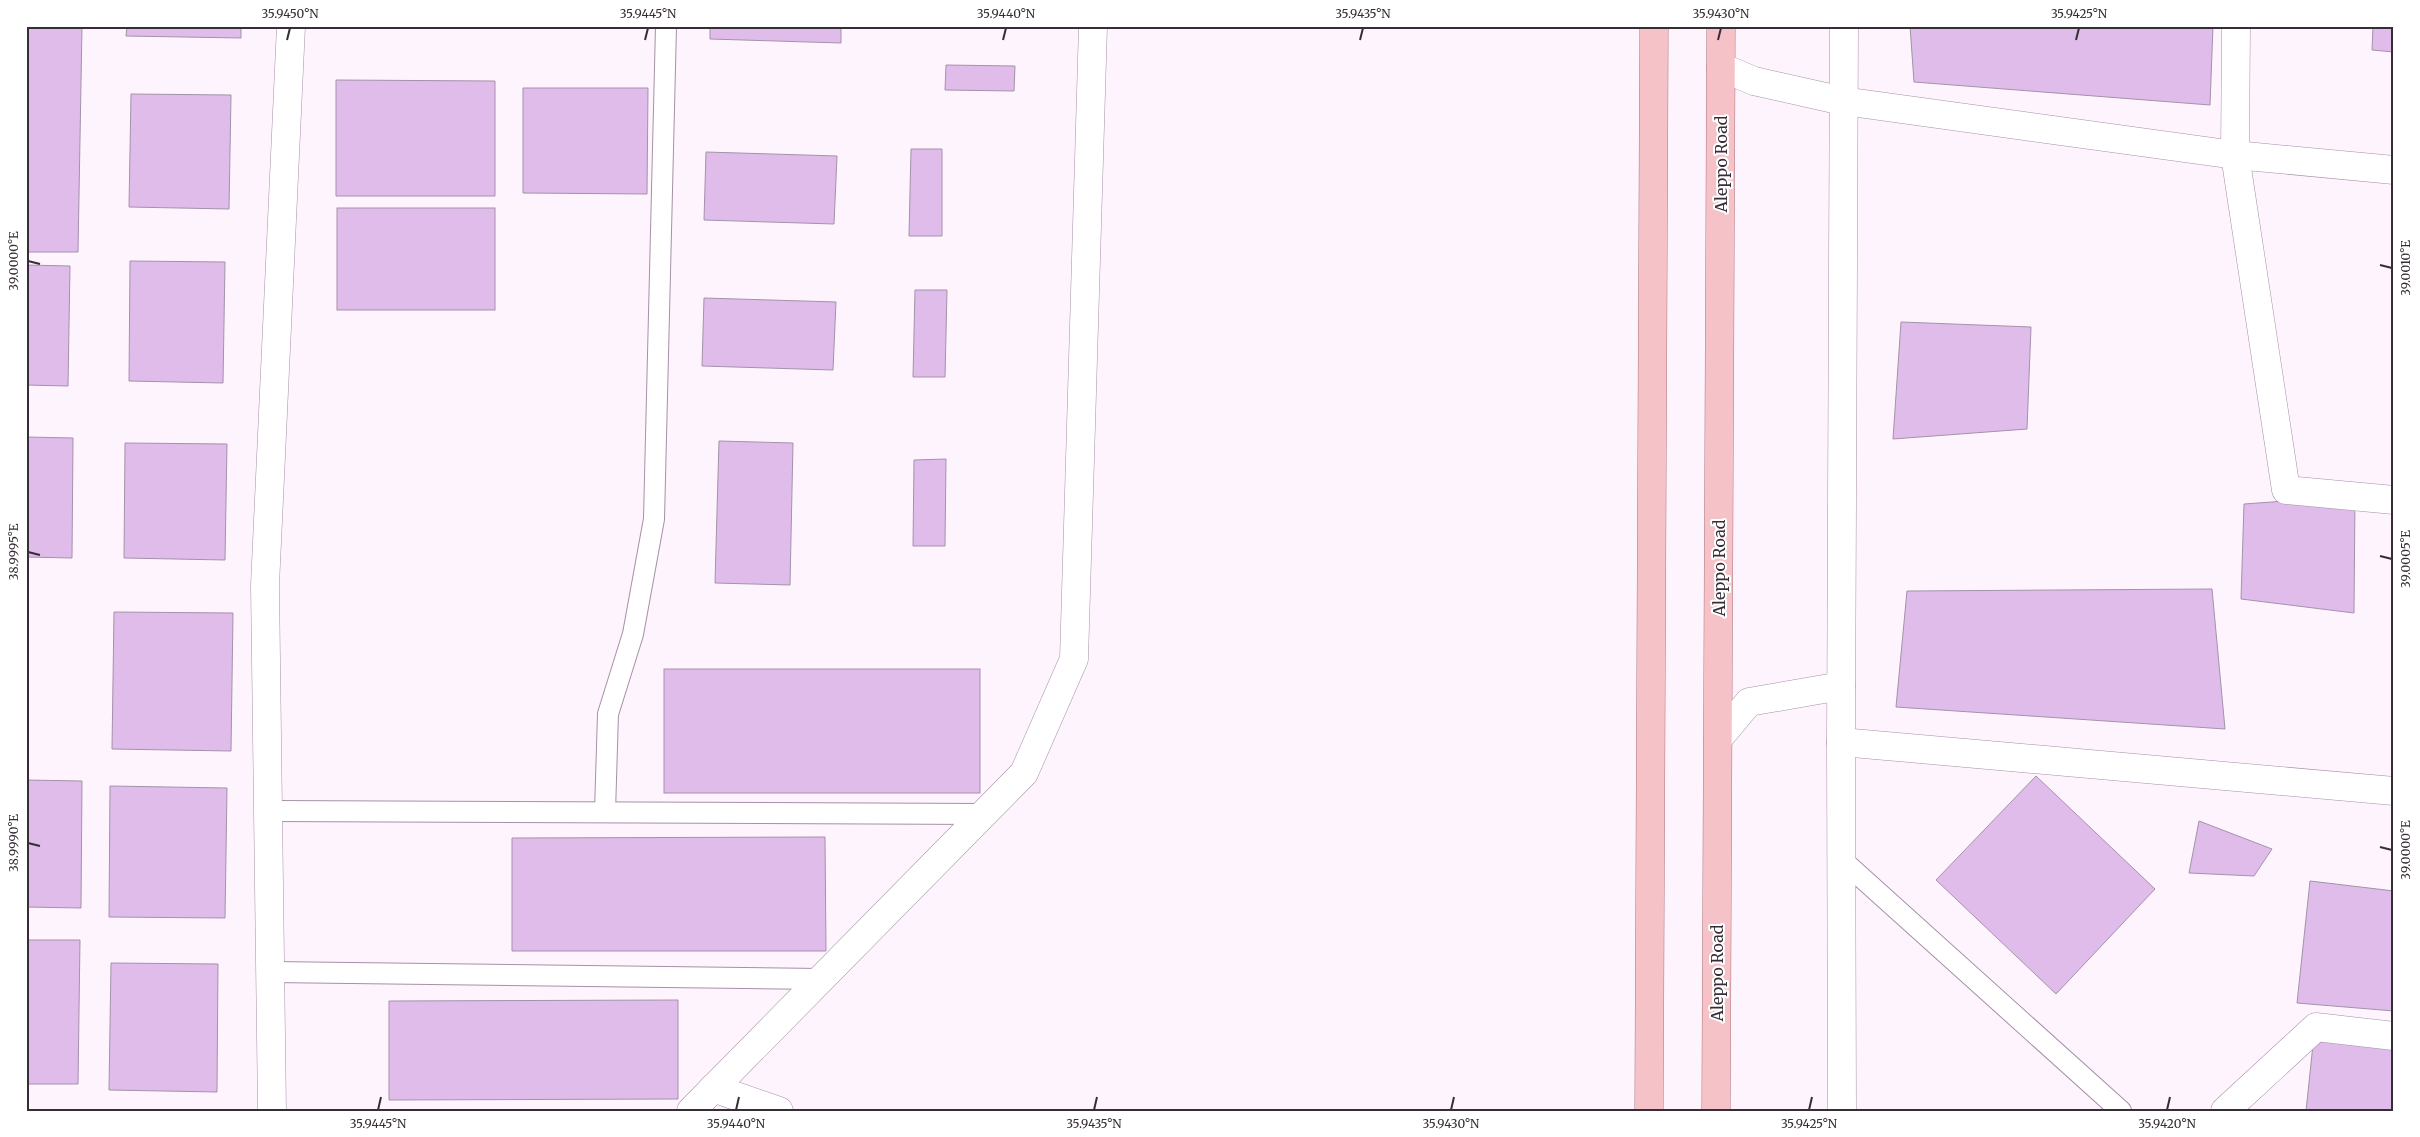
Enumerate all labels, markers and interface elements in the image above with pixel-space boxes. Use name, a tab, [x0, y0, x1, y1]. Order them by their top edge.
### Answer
text: 35.9450°N	[262, 6, 319, 21]
text: 35.9445°N	[620, 6, 677, 21]
text: 35.9440°N	[977, 6, 1036, 21]
text: 35.9435°N	[1335, 6, 1391, 21]
text: 35.9430°N	[1693, 6, 1750, 21]
text: 35.9425°N	[2051, 6, 2108, 21]
street label: Aleppo Road	[1711, 115, 1731, 213]
text: 39.0000°E	[6, 231, 21, 291]
text: 39.0010°E	[2398, 240, 2413, 296]
street label: Aleppo Road	[1709, 519, 1729, 617]
text: 38.9995°E	[6, 523, 21, 580]
text: 39.0005°E	[2398, 530, 2413, 588]
text: 38.9990°E	[6, 814, 21, 872]
text: 39.0000°E	[2398, 820, 2413, 880]
street label: Aleppo Road	[1707, 924, 1727, 1022]
text: 35.9445°N	[350, 1116, 407, 1131]
text: 35.9440°N	[707, 1116, 766, 1131]
text: 35.9435°N	[1066, 1116, 1122, 1131]
text: 35.9430°N	[1423, 1116, 1480, 1131]
text: 35.9425°N	[1781, 1116, 1838, 1131]
text: 35.9420°N	[2138, 1116, 2196, 1131]

